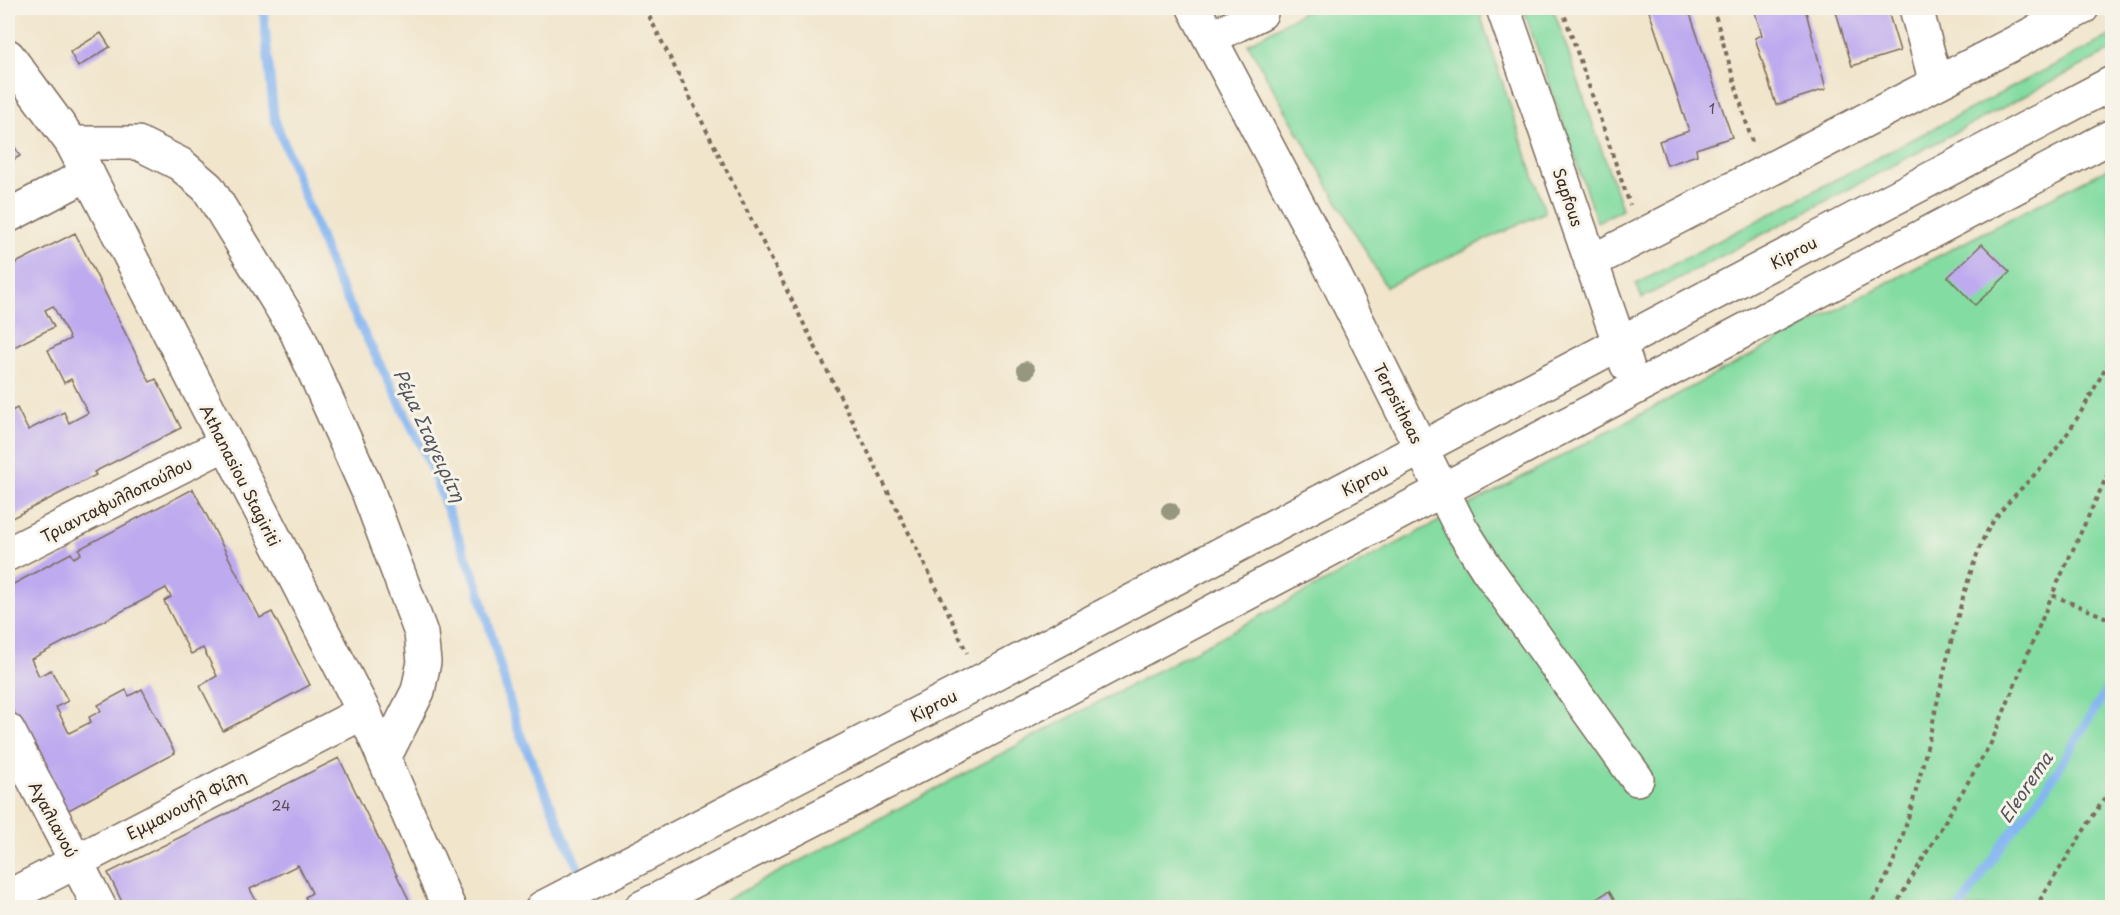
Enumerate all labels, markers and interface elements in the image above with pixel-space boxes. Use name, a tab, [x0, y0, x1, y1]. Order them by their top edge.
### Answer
house number: 1	[1709, 98, 1715, 119]
street label: Sapfous	[1548, 164, 1590, 230]
street label: Kiprou	[1765, 230, 1821, 274]
street label: Terpsitheas	[1368, 358, 1430, 448]
water label: Ρέμα Σταγειρίτη	[387, 364, 473, 506]
street label: Athanasiou Stagiriti	[195, 400, 287, 550]
street label: Τριανταφυλλοπούλου	[36, 450, 196, 548]
street label: Kiprou	[1336, 457, 1392, 501]
street label: Kiprou	[905, 683, 961, 727]
water label: Eleorema	[1991, 745, 2059, 828]
street label: Εμμανουήλ Φίλη	[122, 763, 250, 845]
street label: Αγαλιανού	[24, 777, 84, 861]
house number: 24	[272, 795, 290, 816]

